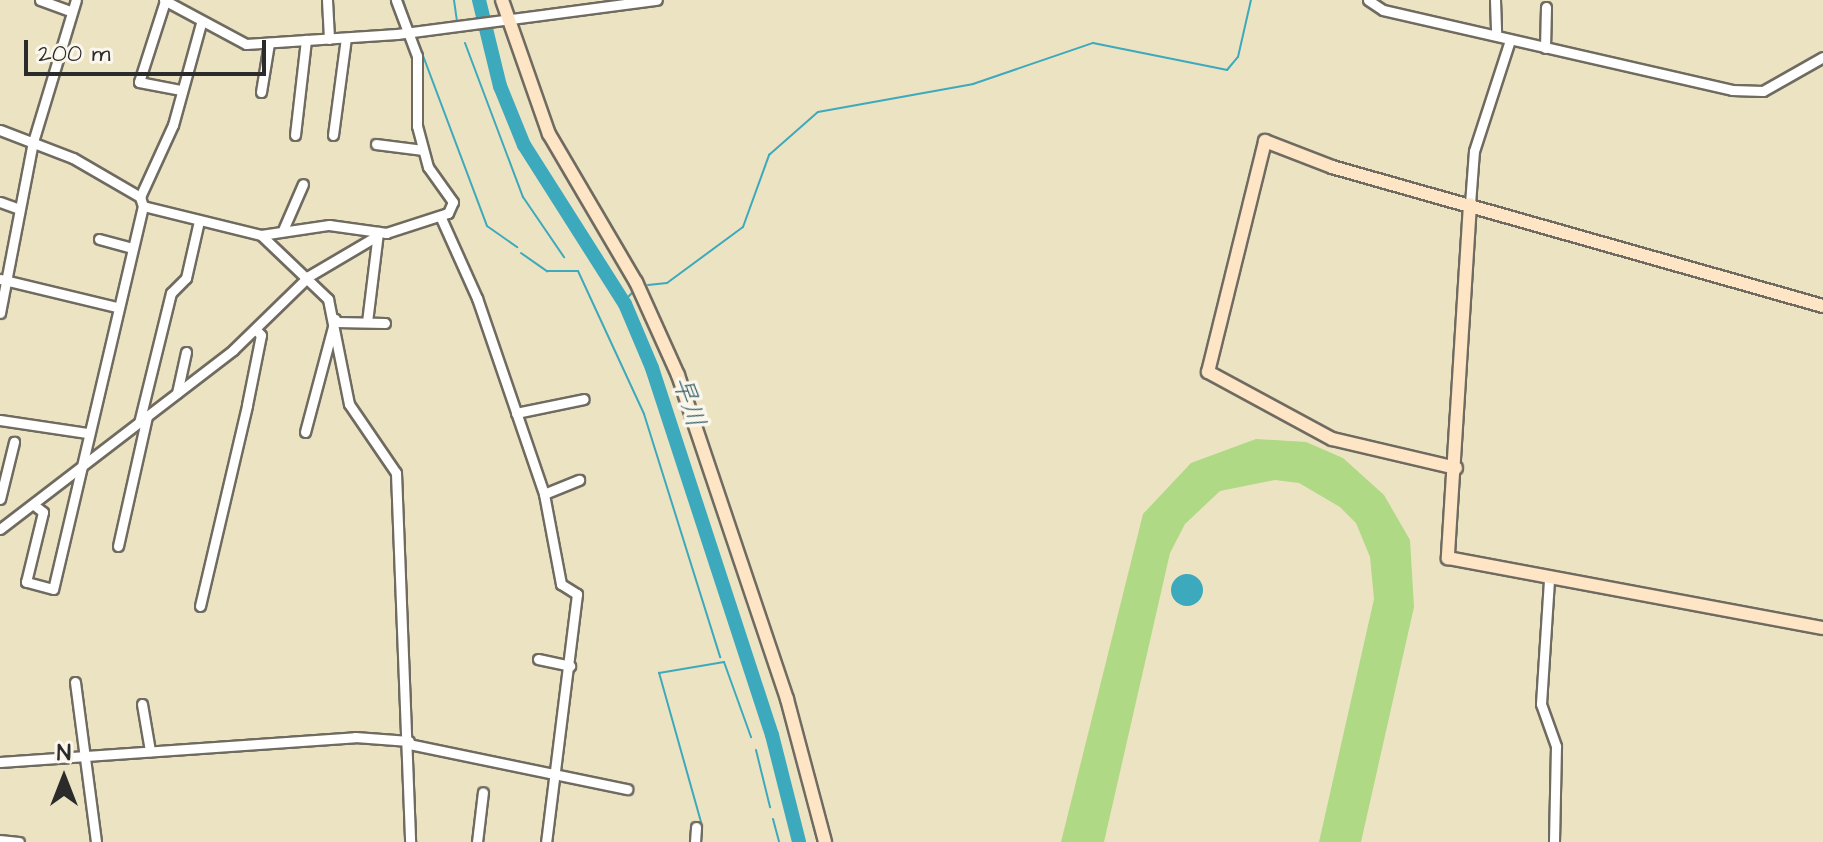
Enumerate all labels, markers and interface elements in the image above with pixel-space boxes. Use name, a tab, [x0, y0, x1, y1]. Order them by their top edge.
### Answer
scale bar	[28, 24, 270, 74]
text: 200 m	[38, 37, 110, 71]
water label: 早川	[665, 372, 711, 432]
north arrow	[24, 738, 104, 818]
text: N	[57, 738, 71, 769]

